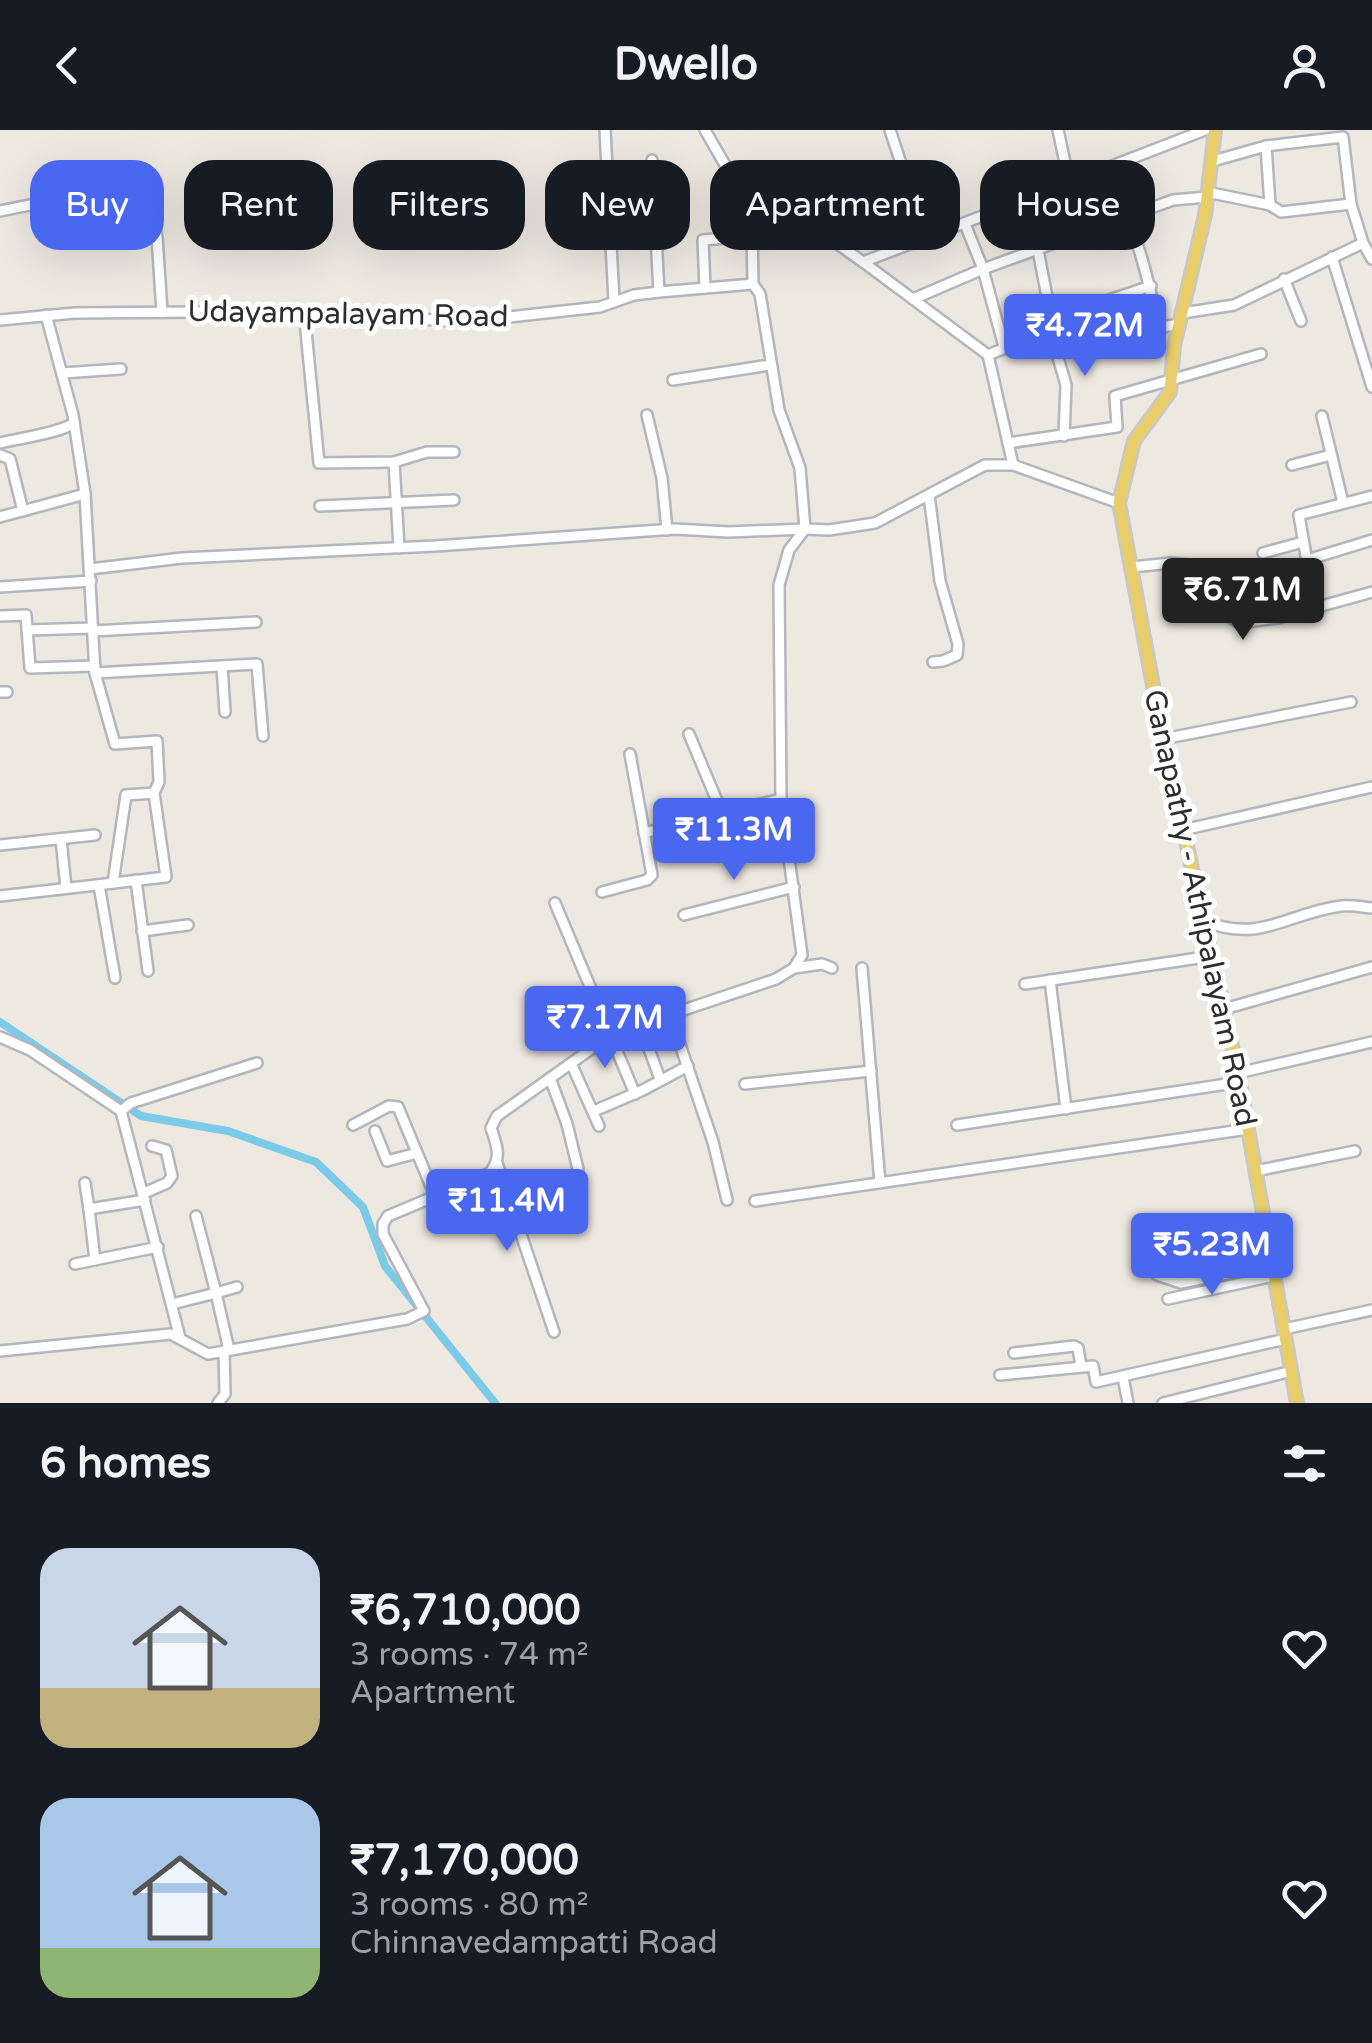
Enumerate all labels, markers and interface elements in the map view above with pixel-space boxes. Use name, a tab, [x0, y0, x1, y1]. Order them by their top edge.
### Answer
icon: back	[40, 38, 95, 93]
text: Dwello	[614, 38, 758, 92]
icon: person	[1277, 38, 1332, 93]
chip: Buy	[30, 160, 164, 250]
chip: Rent	[184, 160, 333, 250]
chip: Filters	[353, 160, 525, 250]
chip: New	[545, 160, 690, 250]
chip: Apartment	[710, 160, 960, 250]
chip: House	[980, 160, 1155, 250]
street label: Udayampalayam Road	[187, 293, 509, 335]
pin: ₹4.72M	[1004, 294, 1166, 379]
text: ₹4.72M	[1026, 307, 1144, 345]
pin: ₹6.71M	[1162, 558, 1324, 643]
text: ₹6.71M	[1184, 571, 1302, 609]
street label: Ganapathy - Athipalayam Road	[1136, 686, 1264, 1130]
pin: ₹11.3M	[653, 798, 815, 883]
text: ₹11.3M	[675, 811, 793, 849]
pin: ₹7.17M	[524, 986, 686, 1071]
text: ₹7.17M	[547, 999, 663, 1037]
pin: ₹11.4M	[426, 1169, 588, 1254]
text: ₹11.4M	[448, 1182, 566, 1220]
pin: ₹5.23M	[1131, 1213, 1293, 1298]
text: ₹5.23M	[1153, 1226, 1271, 1264]
icon: filters	[1277, 1436, 1332, 1491]
text: 6 homes	[40, 1438, 211, 1489]
text: ₹6,710,000	[350, 1585, 581, 1636]
icon: home	[120, 1588, 240, 1708]
icon: heart	[1277, 1621, 1332, 1676]
text: 3 rooms · 74 m²	[350, 1636, 589, 1674]
text: Apartment	[350, 1674, 515, 1712]
text: ₹7,170,000	[350, 1835, 579, 1886]
icon: home	[120, 1838, 240, 1958]
icon: heart	[1277, 1871, 1332, 1926]
text: 3 rooms · 80 m²	[350, 1886, 589, 1924]
text: Chinnavedampatti Road	[350, 1924, 718, 1962]

